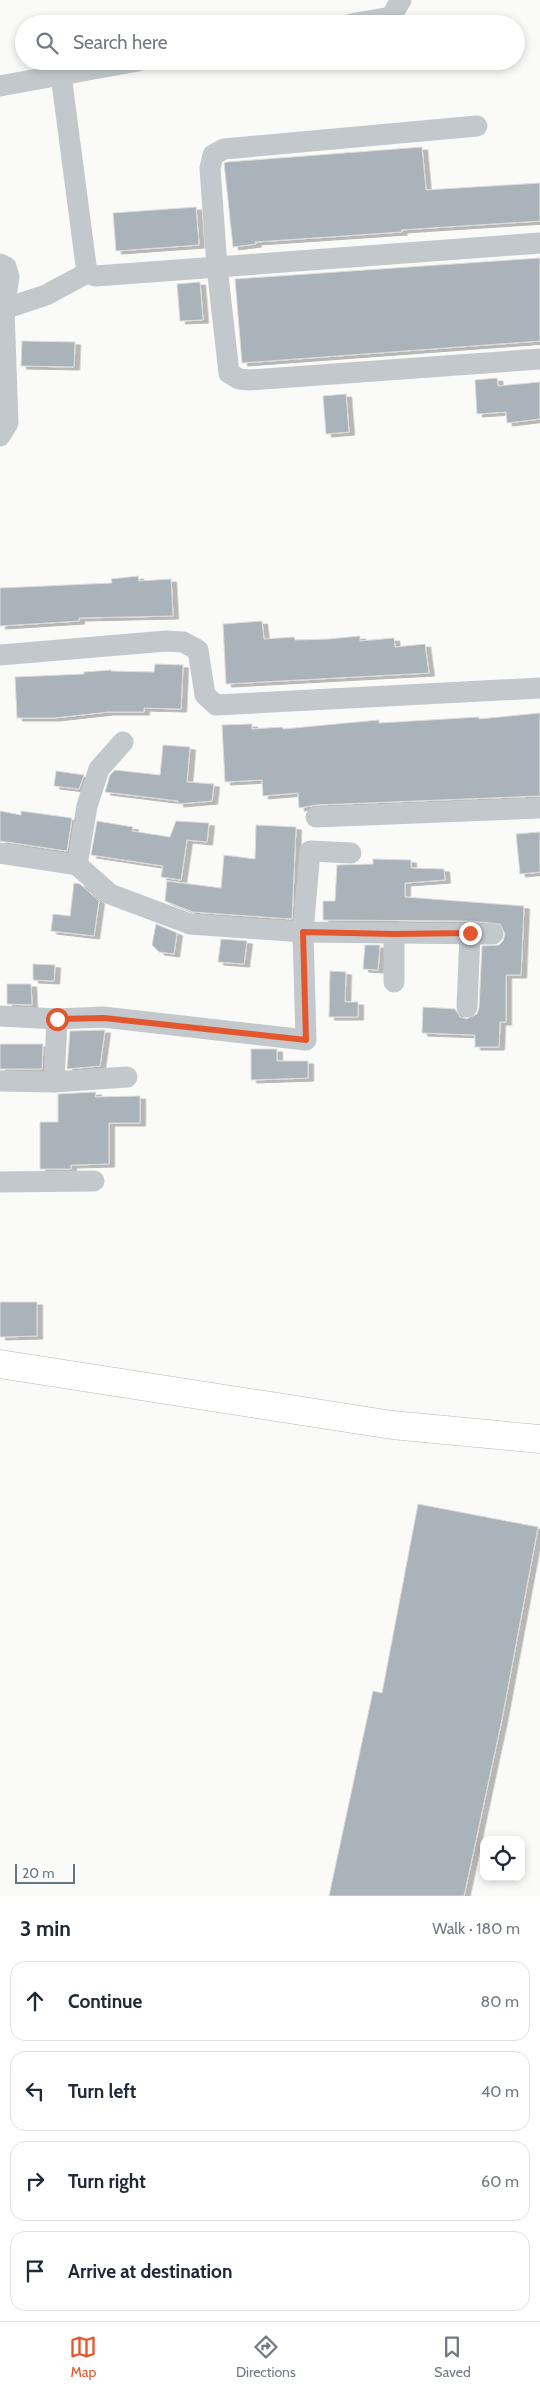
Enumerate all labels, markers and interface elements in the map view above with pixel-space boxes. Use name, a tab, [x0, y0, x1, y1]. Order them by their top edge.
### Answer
search box	[15, 15, 525, 70]
icon: search	[33, 29, 61, 57]
text: Search here	[73, 31, 167, 54]
route end	[459, 922, 482, 945]
route start	[46, 1008, 69, 1031]
map controls	[480, 1836, 525, 1881]
button: locate	[480, 1836, 525, 1881]
scale bar	[15, 1861, 75, 1884]
text: 20 m	[22, 1864, 55, 1882]
text: 3 min	[20, 1916, 71, 1941]
text: Walk · 180 m	[432, 1919, 520, 1938]
icon: ahead	[21, 1987, 49, 2015]
text: Continue	[68, 1990, 142, 2013]
text: 80 m	[481, 1992, 519, 2011]
icon: left	[21, 2077, 49, 2105]
text: Turn left	[68, 2080, 136, 2103]
text: 40 m	[481, 2082, 519, 2101]
icon: right	[21, 2167, 49, 2195]
text: Turn right	[68, 2170, 146, 2193]
text: 60 m	[481, 2172, 519, 2191]
icon: arrive	[21, 2257, 49, 2285]
text: Arrive at destination	[68, 2260, 232, 2283]
tab: Map	[69, 2333, 97, 2381]
tab: Directions	[236, 2333, 296, 2381]
tab: Saved	[434, 2333, 471, 2381]

